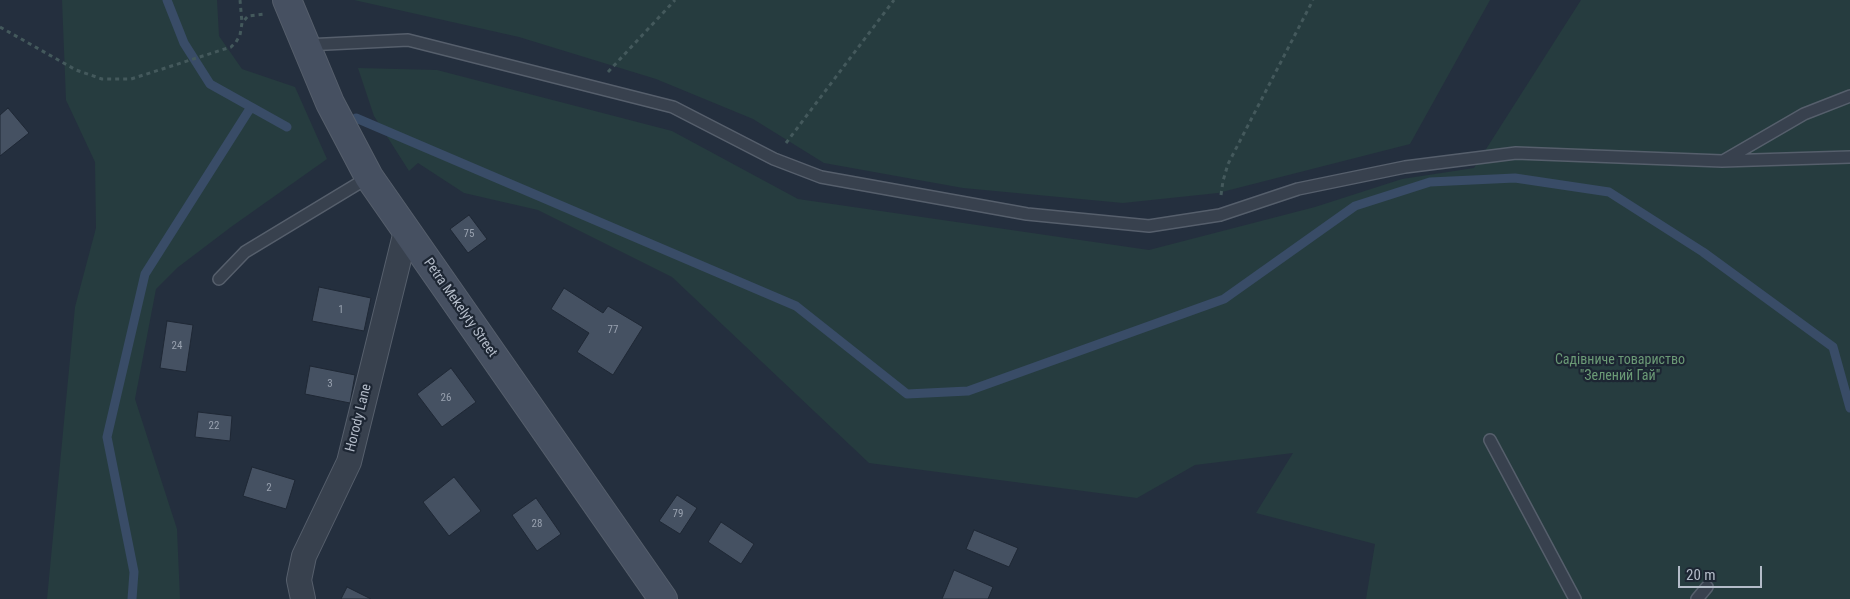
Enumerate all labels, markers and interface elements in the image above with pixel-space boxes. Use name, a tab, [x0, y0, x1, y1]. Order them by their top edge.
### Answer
house number: 75	[464, 227, 474, 241]
street label: Petra Mekelyty Street	[420, 255, 500, 361]
house number: 1	[338, 303, 344, 317]
house number: 77	[608, 323, 618, 337]
house number: 24	[172, 339, 182, 353]
park label: Садівниче товариство "Зелений Гай"	[1555, 352, 1685, 384]
house number: 3	[327, 377, 333, 391]
street label: Horody Lane	[342, 382, 376, 454]
house number: 26	[441, 391, 451, 405]
house number: 22	[209, 419, 219, 433]
house number: 2	[266, 481, 272, 495]
house number: 79	[673, 507, 683, 521]
house number: 28	[532, 517, 542, 531]
scale bar	[1680, 556, 1764, 588]
text: 20 m	[1686, 566, 1716, 584]

